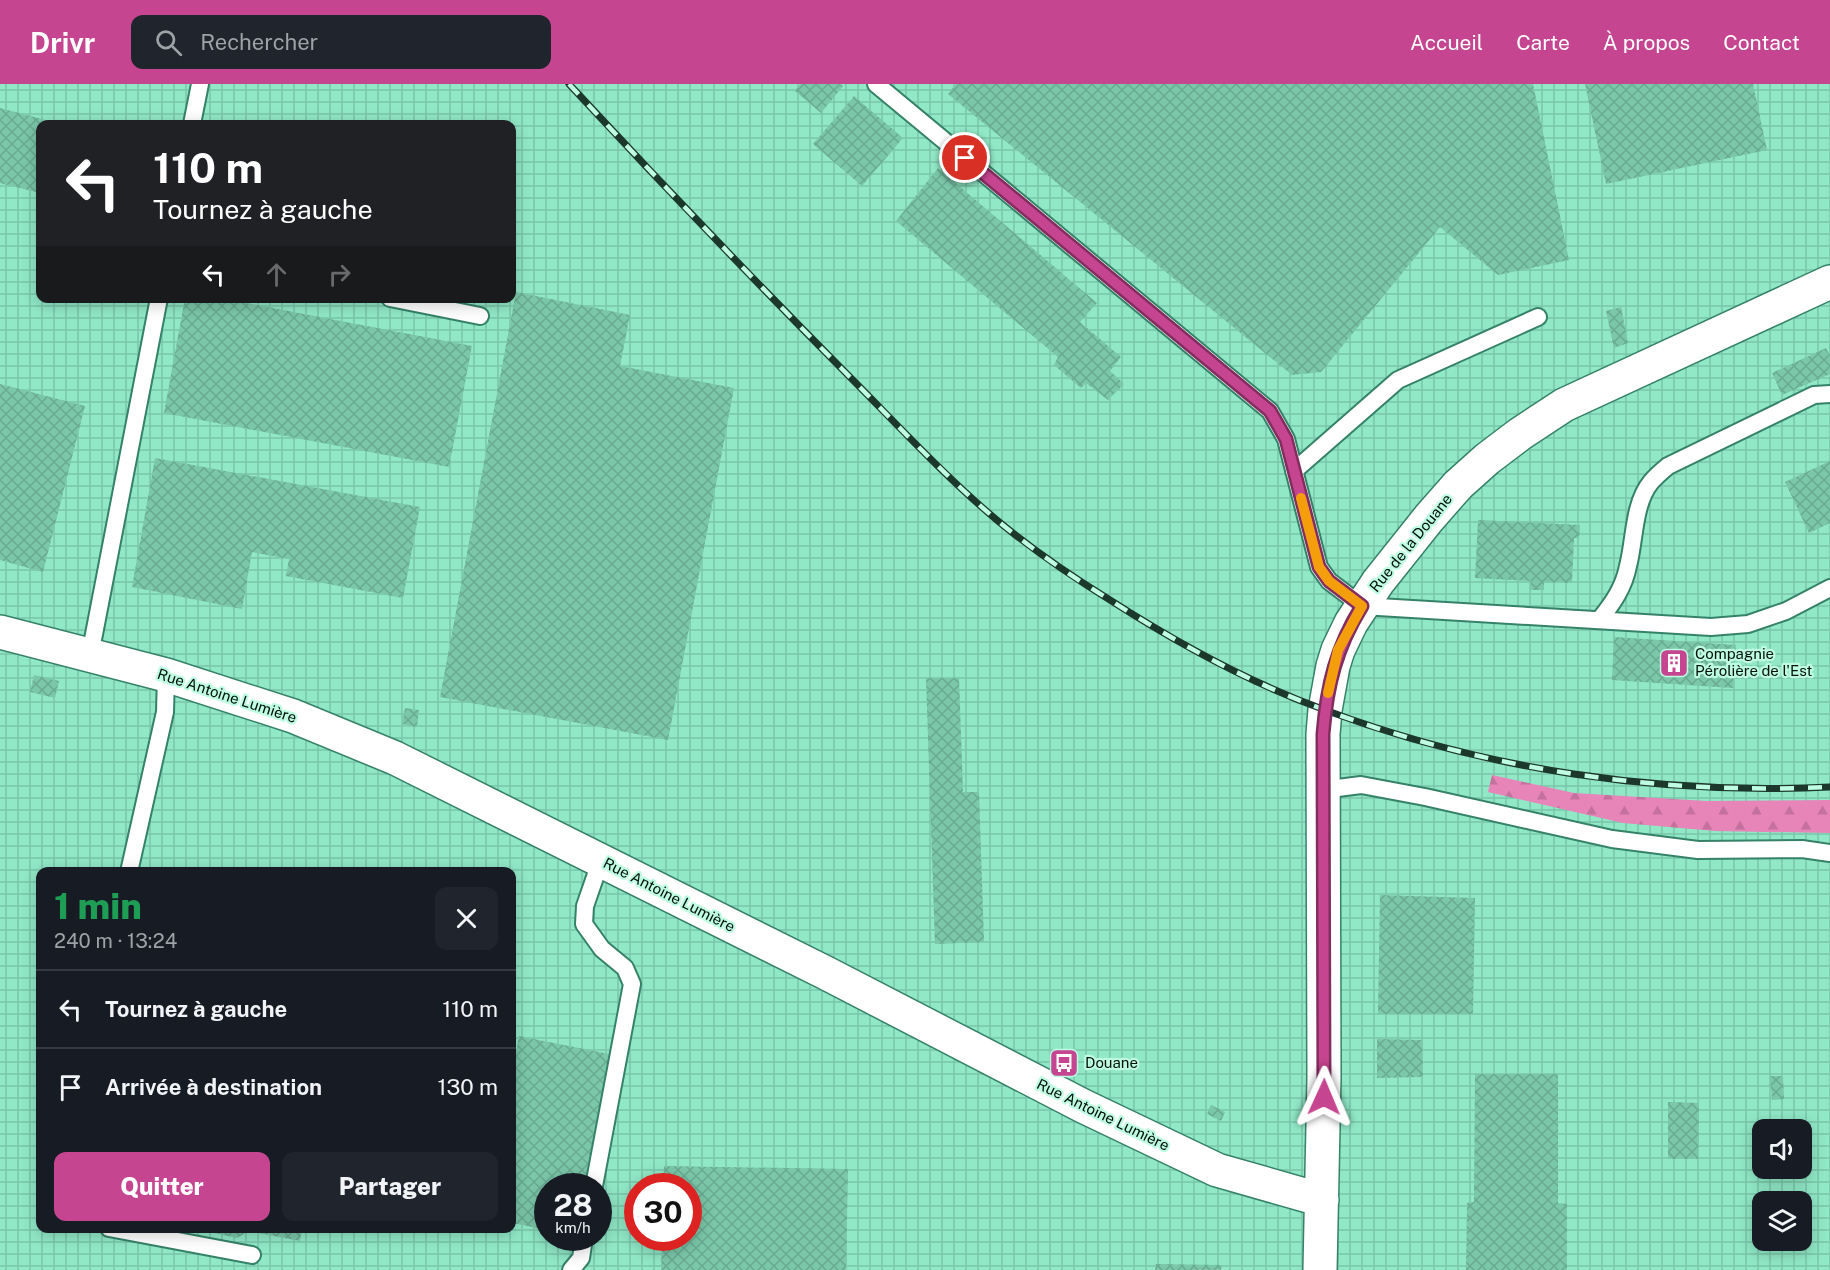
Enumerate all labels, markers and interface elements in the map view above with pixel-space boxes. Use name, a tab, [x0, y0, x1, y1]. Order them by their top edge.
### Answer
search box	[131, 15, 551, 69]
text: Drivr	[30, 26, 95, 59]
icon: search	[152, 26, 185, 59]
text: Rechercher	[200, 29, 318, 55]
text: Accueil	[1410, 30, 1483, 55]
text: Carte	[1516, 30, 1570, 55]
text: À propos	[1603, 30, 1690, 55]
text: Contact	[1723, 30, 1800, 55]
pin	[939, 132, 990, 183]
icon: arrive	[948, 141, 981, 174]
text: 110 m	[153, 143, 263, 192]
icon: left	[54, 144, 132, 222]
text: Tournez à gauche	[153, 193, 373, 225]
icon: left	[197, 258, 230, 291]
icon: ahead	[260, 258, 293, 291]
icon: right	[323, 258, 356, 291]
street label: Rue de la Douane	[1366, 490, 1455, 595]
place label: Compagnie Pérolière de l'Est	[1695, 645, 1813, 679]
building icon: Compagnie Pérolière de l'Est	[1658, 647, 1690, 679]
street label: Rue Antoine Lumière	[155, 665, 299, 726]
street label: Rue Antoine Lumière	[601, 854, 738, 935]
text: 1 min	[54, 885, 142, 927]
button: close	[435, 887, 498, 950]
text: 240 m · 13:24	[54, 929, 177, 953]
icon: left	[54, 993, 87, 1026]
text: Tournez à gauche	[105, 996, 287, 1022]
text: 110 m	[442, 996, 498, 1022]
bus stop icon: Douane	[1048, 1047, 1080, 1079]
place label: Douane	[1085, 1054, 1138, 1071]
position arrow	[1292, 1065, 1356, 1129]
icon: arrive	[54, 1071, 87, 1104]
text: Arrivée à destination	[105, 1074, 322, 1100]
text: 130 m	[437, 1074, 498, 1100]
street label: Rue Antoine Lumière	[1034, 1075, 1172, 1154]
map controls	[1752, 1119, 1812, 1251]
button: sound	[1752, 1119, 1812, 1179]
button: Quitter	[54, 1152, 270, 1221]
button: Partager	[282, 1152, 498, 1221]
speed limit sign: 30	[624, 1173, 702, 1251]
text: 28	[553, 1187, 593, 1223]
button: layers	[1752, 1191, 1812, 1251]
text: km/h	[555, 1219, 591, 1236]

